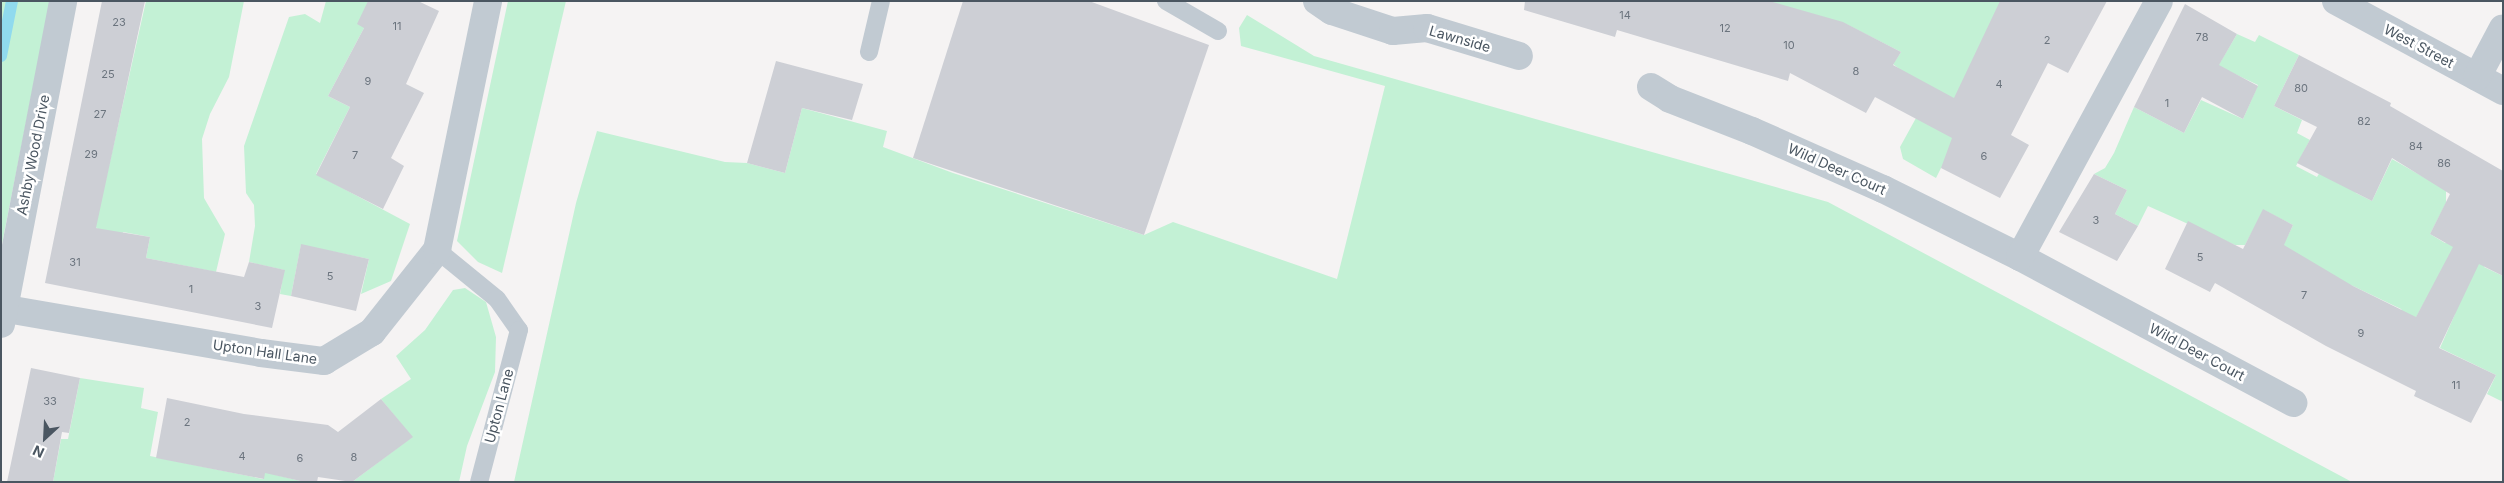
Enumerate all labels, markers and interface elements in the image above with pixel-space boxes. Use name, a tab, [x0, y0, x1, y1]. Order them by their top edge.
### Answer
house number: 14	[1619, 8, 1631, 22]
house number: 23	[112, 15, 126, 29]
house number: 11	[393, 19, 401, 33]
house number: 12	[1719, 21, 1731, 35]
street label: West Street	[2381, 21, 2457, 71]
street label: Lawnside	[1427, 22, 1493, 56]
house number: 78	[2196, 30, 2208, 44]
house number: 2	[2044, 33, 2050, 47]
house number: 10	[1783, 38, 1795, 52]
house number: 8	[1853, 64, 1859, 78]
house number: 25	[101, 67, 115, 81]
house number: 9	[365, 74, 371, 88]
house number: 4	[1995, 77, 2003, 91]
house number: 80	[2294, 81, 2308, 95]
street label: Ashby Wood Drive	[13, 93, 53, 217]
house number: 1	[2165, 96, 2169, 110]
house number: 27	[94, 107, 106, 121]
house number: 82	[2357, 114, 2371, 128]
house number: 84	[2409, 139, 2423, 153]
street label: Wild Deer Court	[1785, 140, 1889, 198]
house number: 29	[84, 147, 98, 161]
house number: 7	[352, 148, 358, 162]
house number: 6	[1981, 149, 1987, 163]
house number: 86	[2437, 156, 2451, 170]
house number: 3	[2093, 213, 2099, 227]
house number: 5	[2197, 250, 2203, 264]
house number: 31	[69, 255, 81, 269]
house number: 5	[327, 269, 333, 283]
house number: 1	[189, 282, 193, 296]
house number: 7	[2301, 288, 2307, 302]
house number: 3	[255, 299, 261, 313]
street label: Wild Deer Court	[2146, 320, 2248, 384]
house number: 9	[2358, 326, 2364, 340]
street label: Upton Hall Lane	[212, 336, 318, 368]
street label: Upton Lane	[481, 367, 517, 445]
house number: 11	[2452, 378, 2460, 392]
house number: 33	[43, 394, 57, 408]
north arrow	[20, 413, 70, 463]
house number: 2	[184, 415, 190, 429]
text: N	[30, 442, 47, 462]
house number: 4	[238, 449, 246, 463]
house number: 8	[351, 450, 357, 464]
house number: 6	[297, 451, 303, 465]

